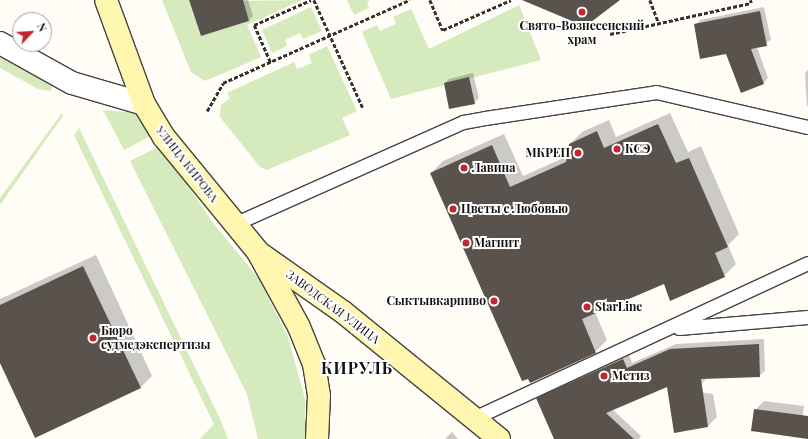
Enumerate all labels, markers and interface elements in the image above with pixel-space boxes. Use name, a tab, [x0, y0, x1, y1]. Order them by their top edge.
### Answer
marker: Свято-Вознесенский храм	[577, 7, 587, 17]
north arrow	[12, 12, 52, 52]
place label: Свято-Вознесенский храм	[520, 19, 644, 47]
text: N	[34, 20, 51, 34]
street label: УЛИЦА КИРОВА	[153, 123, 221, 205]
place label: КСЭ	[625, 142, 650, 156]
marker: КСЭ	[612, 144, 622, 154]
place label: МКРЕП	[525, 146, 570, 160]
marker: МКРЕП	[573, 148, 583, 158]
place label: Лавина	[472, 161, 515, 175]
marker: Лавина	[459, 163, 469, 173]
place label: Цветы с Любовью	[461, 202, 568, 216]
marker: Цветы с Любовью	[448, 204, 458, 214]
place label: Магнит	[474, 236, 519, 250]
marker: Магнит	[461, 238, 471, 248]
street label: ЗАВОДСКАЯ УЛИЦА	[283, 267, 383, 347]
place label: Сыктывкарпиво	[386, 294, 486, 308]
marker: Сыктывкарпиво	[489, 296, 499, 306]
place label: StarLine	[595, 300, 642, 314]
marker: StarLine	[582, 302, 592, 312]
place label: Бюро судмедэкспертизы	[101, 324, 211, 352]
marker: Бюро судмедэкспертизы	[88, 333, 98, 343]
district label: КИРУЛЬ	[321, 358, 393, 378]
place label: Метиз	[612, 369, 650, 383]
marker: Метиз	[599, 371, 609, 381]

